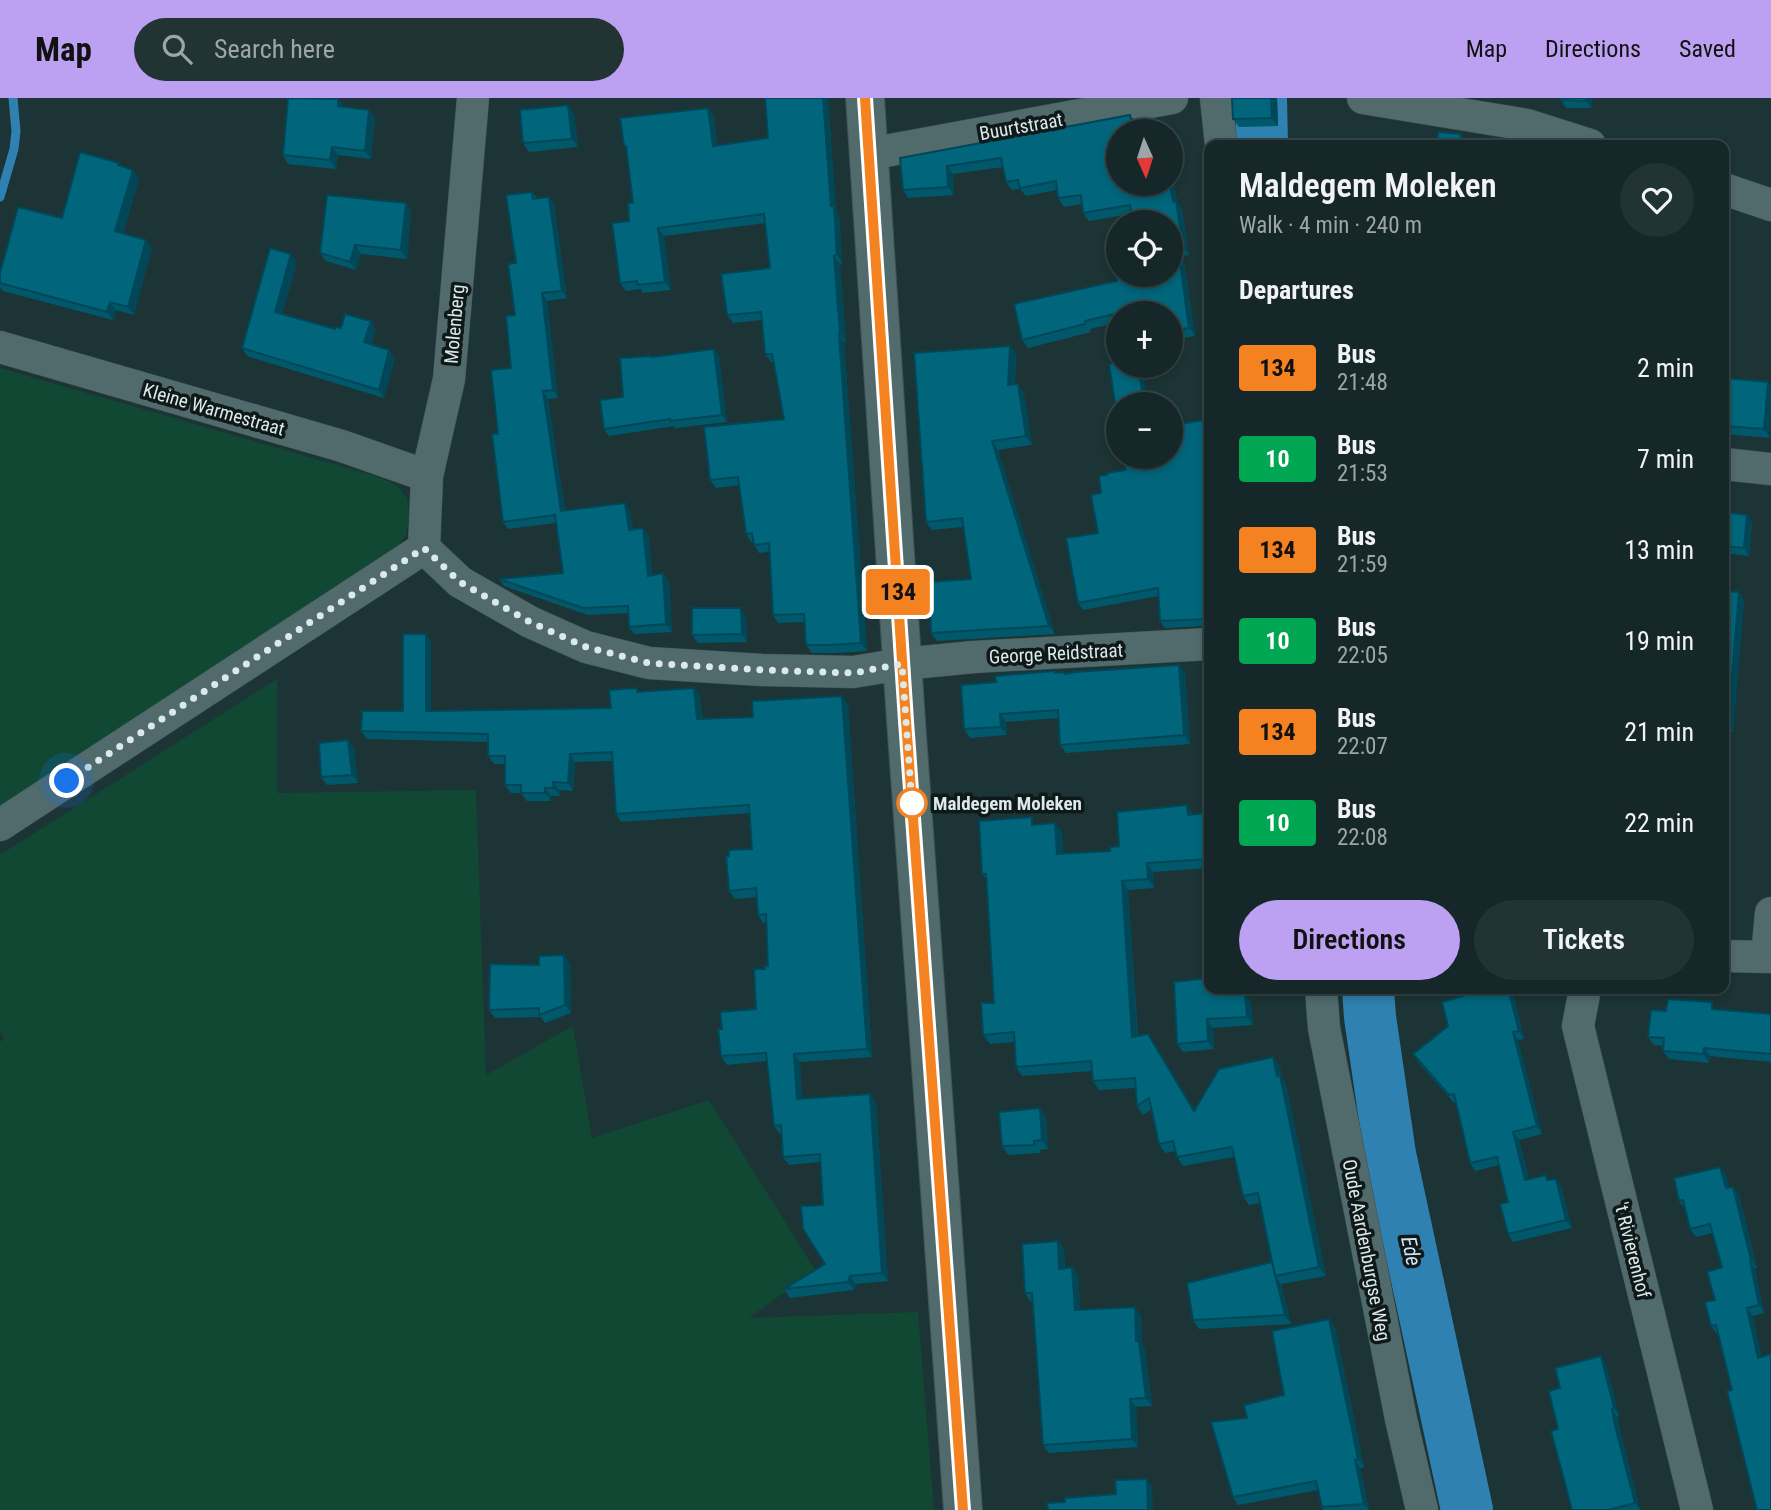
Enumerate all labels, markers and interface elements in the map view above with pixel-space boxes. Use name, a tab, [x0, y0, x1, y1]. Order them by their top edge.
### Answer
search box	[134, 18, 624, 81]
text: Map	[35, 30, 92, 69]
icon: search	[158, 30, 196, 68]
text: Search here	[214, 34, 335, 64]
text: Map	[1466, 35, 1507, 63]
text: Directions	[1545, 35, 1641, 63]
text: Saved	[1679, 35, 1736, 63]
street label: Buurtstraat	[978, 108, 1065, 145]
north arrow	[1106, 119, 1183, 196]
map controls	[1106, 119, 1183, 469]
button: heart	[1620, 163, 1694, 237]
text: Maldegem Moleken	[1239, 166, 1497, 205]
button: locate	[1106, 210, 1183, 287]
text: Walk · 4 min · 240 m	[1239, 212, 1422, 239]
text: Departures	[1239, 275, 1354, 305]
street label: Molenberg	[440, 283, 469, 365]
button: +	[1106, 301, 1183, 378]
text: Bus	[1337, 339, 1376, 369]
text: 2 min	[1637, 353, 1694, 383]
text: 134	[1259, 354, 1296, 382]
text: 21:48	[1337, 369, 1388, 396]
street label: Kleine Warmestraat	[140, 378, 287, 441]
button: −	[1106, 392, 1183, 469]
text: Bus	[1337, 430, 1376, 460]
text: 7 min	[1637, 444, 1694, 474]
text: 10	[1265, 445, 1290, 473]
text: 21:53	[1337, 460, 1388, 487]
text: Bus	[1337, 521, 1376, 551]
text: 13 min	[1624, 535, 1694, 565]
text: 134	[1259, 536, 1296, 564]
text: 21:59	[1337, 551, 1388, 578]
line badge: 134	[858, 569, 938, 615]
text: 134	[880, 578, 916, 606]
text: Bus	[1337, 612, 1376, 642]
text: 19 min	[1624, 626, 1694, 656]
text: 10	[1265, 627, 1290, 655]
street label: George Reidstraat	[988, 639, 1124, 668]
text: 22:05	[1337, 642, 1388, 669]
text: Bus	[1337, 703, 1376, 733]
text: 21 min	[1624, 717, 1694, 747]
text: 134	[1259, 718, 1296, 746]
text: 22:07	[1337, 733, 1388, 760]
your location	[49, 763, 84, 798]
marker: Maldegem Moleken	[897, 788, 927, 818]
place label: Maldegem Moleken	[933, 792, 1082, 815]
text: Bus	[1337, 794, 1376, 824]
text: 22 min	[1624, 808, 1694, 838]
text: 10	[1265, 809, 1290, 837]
text: 22:08	[1337, 824, 1388, 851]
button: Directions	[1239, 900, 1460, 980]
button: Tickets	[1474, 900, 1694, 980]
street label: Oude Aardenburgse Weg	[1338, 1157, 1395, 1343]
street label: 't Rivierenhof	[1610, 1200, 1655, 1300]
water label: Ede	[1396, 1234, 1426, 1268]

